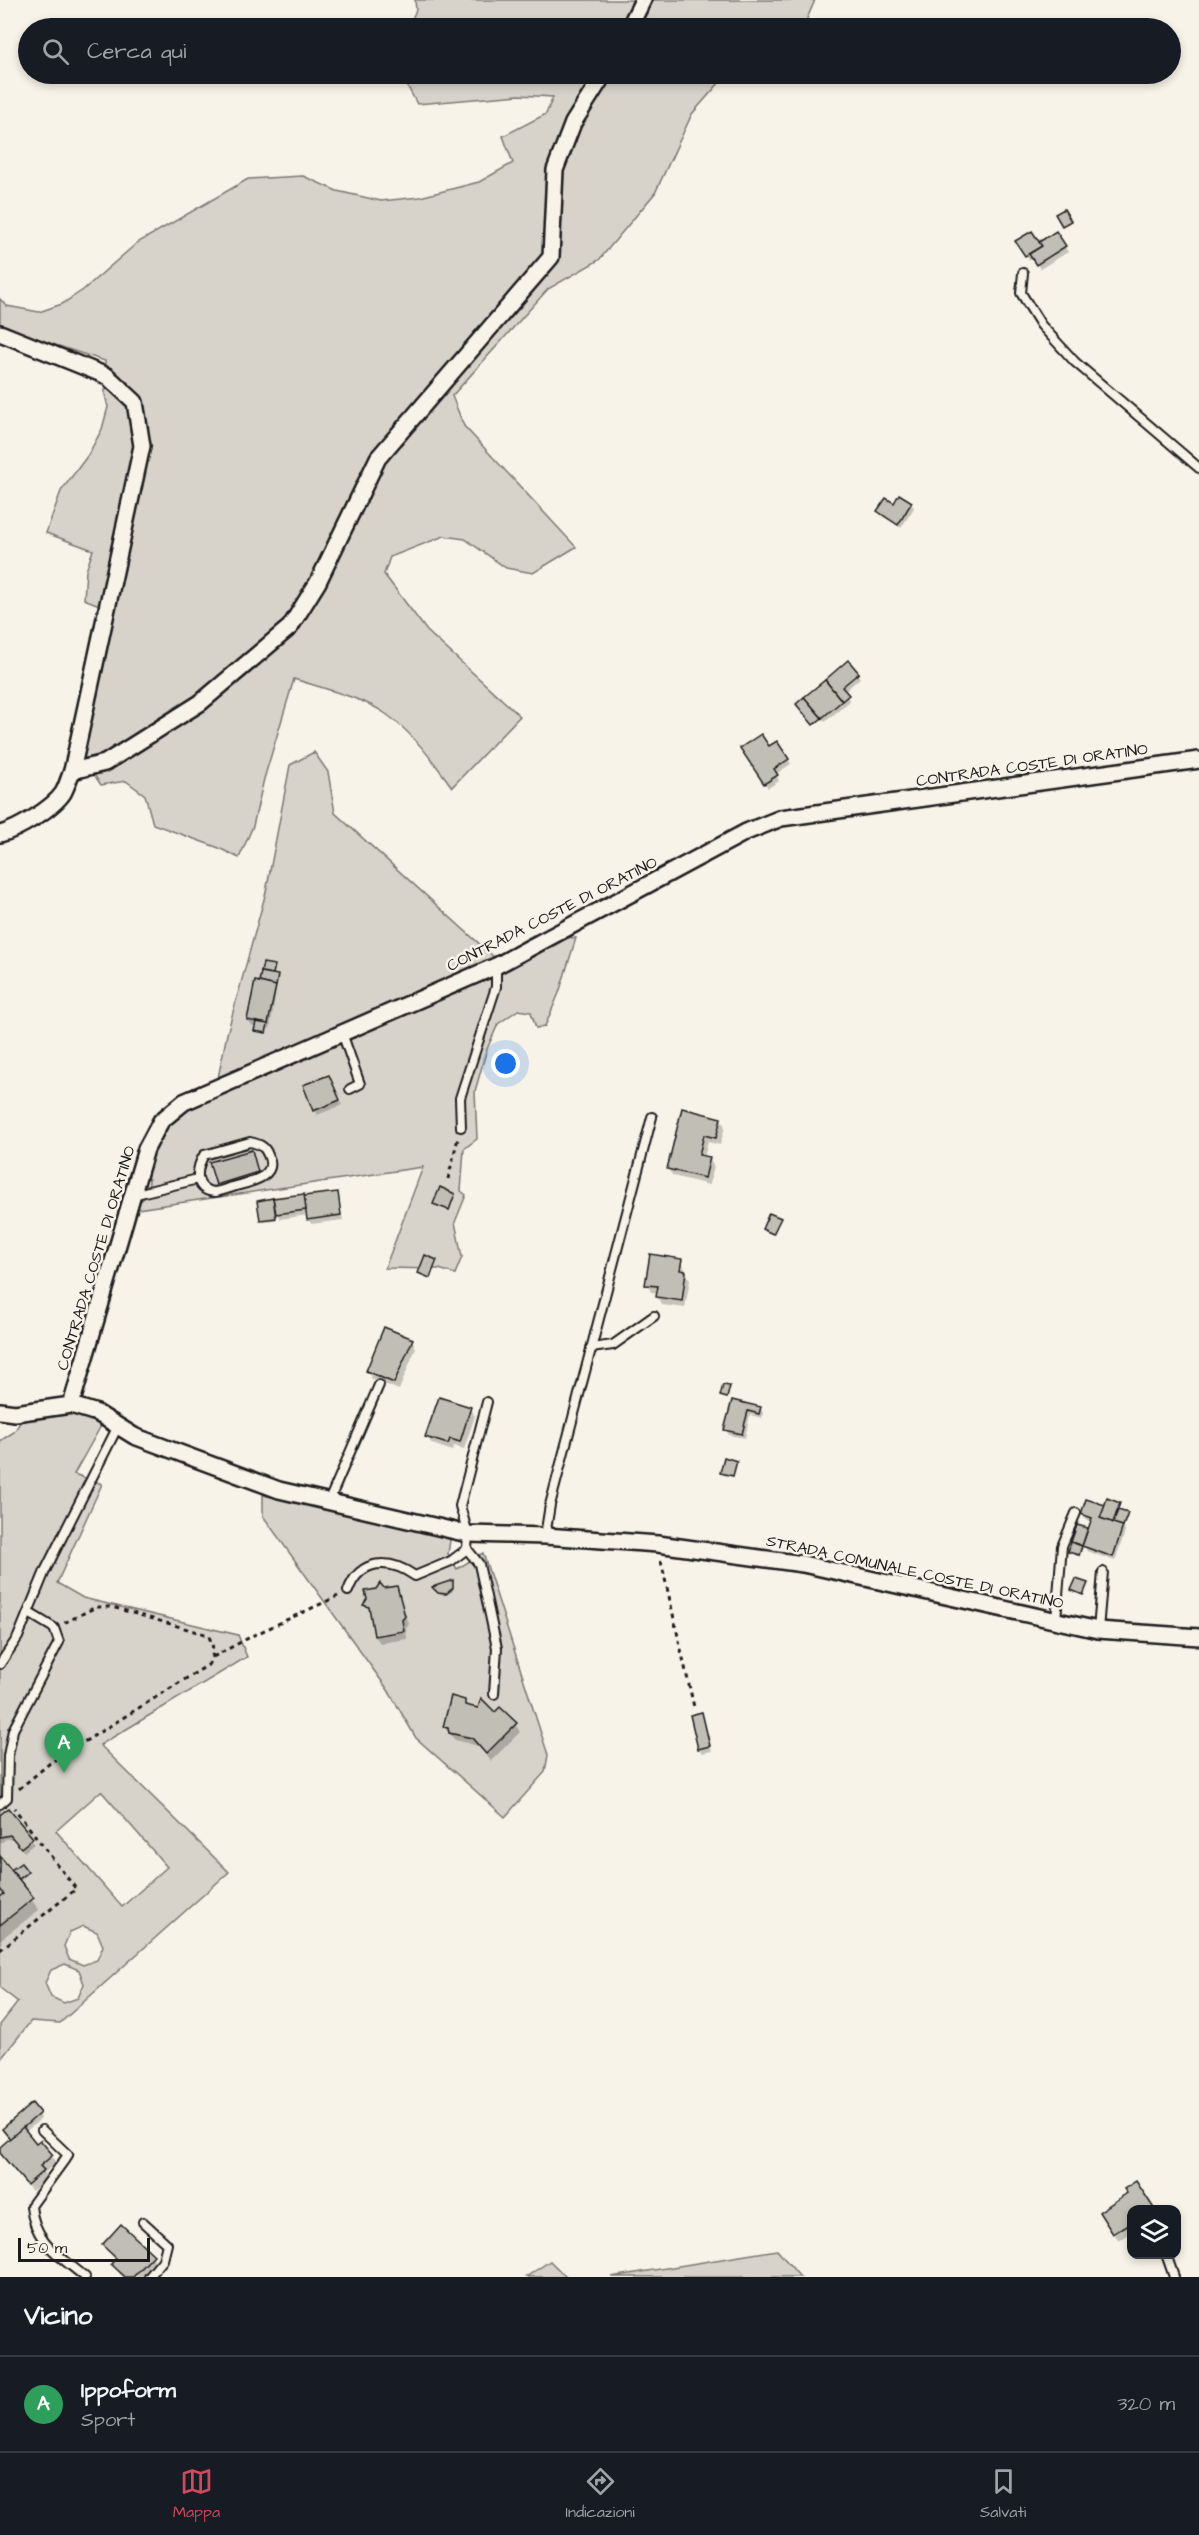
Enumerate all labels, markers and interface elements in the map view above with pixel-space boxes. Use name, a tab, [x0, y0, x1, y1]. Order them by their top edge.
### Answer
search box	[18, 18, 1181, 84]
icon: search	[39, 35, 72, 68]
text: Cerca qui	[87, 36, 186, 67]
street label: CONTRADA COSTE DI ORATINO	[915, 738, 1149, 792]
street label: CONTRADA COSTE DI ORATINO	[443, 851, 661, 977]
your location	[491, 1049, 520, 1078]
street label: CONTRADA COSTE DI ORATINO	[51, 1143, 141, 1373]
street label: STRADA COMUNALE COSTE DI ORATINO	[764, 1530, 1066, 1614]
pin: A	[44, 1724, 84, 1773]
map controls	[1127, 2205, 1181, 2259]
button: layers	[1127, 2205, 1181, 2259]
scale bar	[18, 2235, 150, 2262]
text: 50 m	[27, 2237, 67, 2259]
text: Vicino	[24, 2298, 92, 2334]
text: Ippoform	[81, 2375, 176, 2406]
text: A	[37, 2390, 50, 2418]
text: 320 m	[1117, 2390, 1175, 2418]
text: Sport	[81, 2406, 135, 2434]
tab: Mappa	[173, 2465, 220, 2523]
tab: Indicazioni	[565, 2465, 635, 2523]
tab: Salvati	[980, 2465, 1026, 2523]

